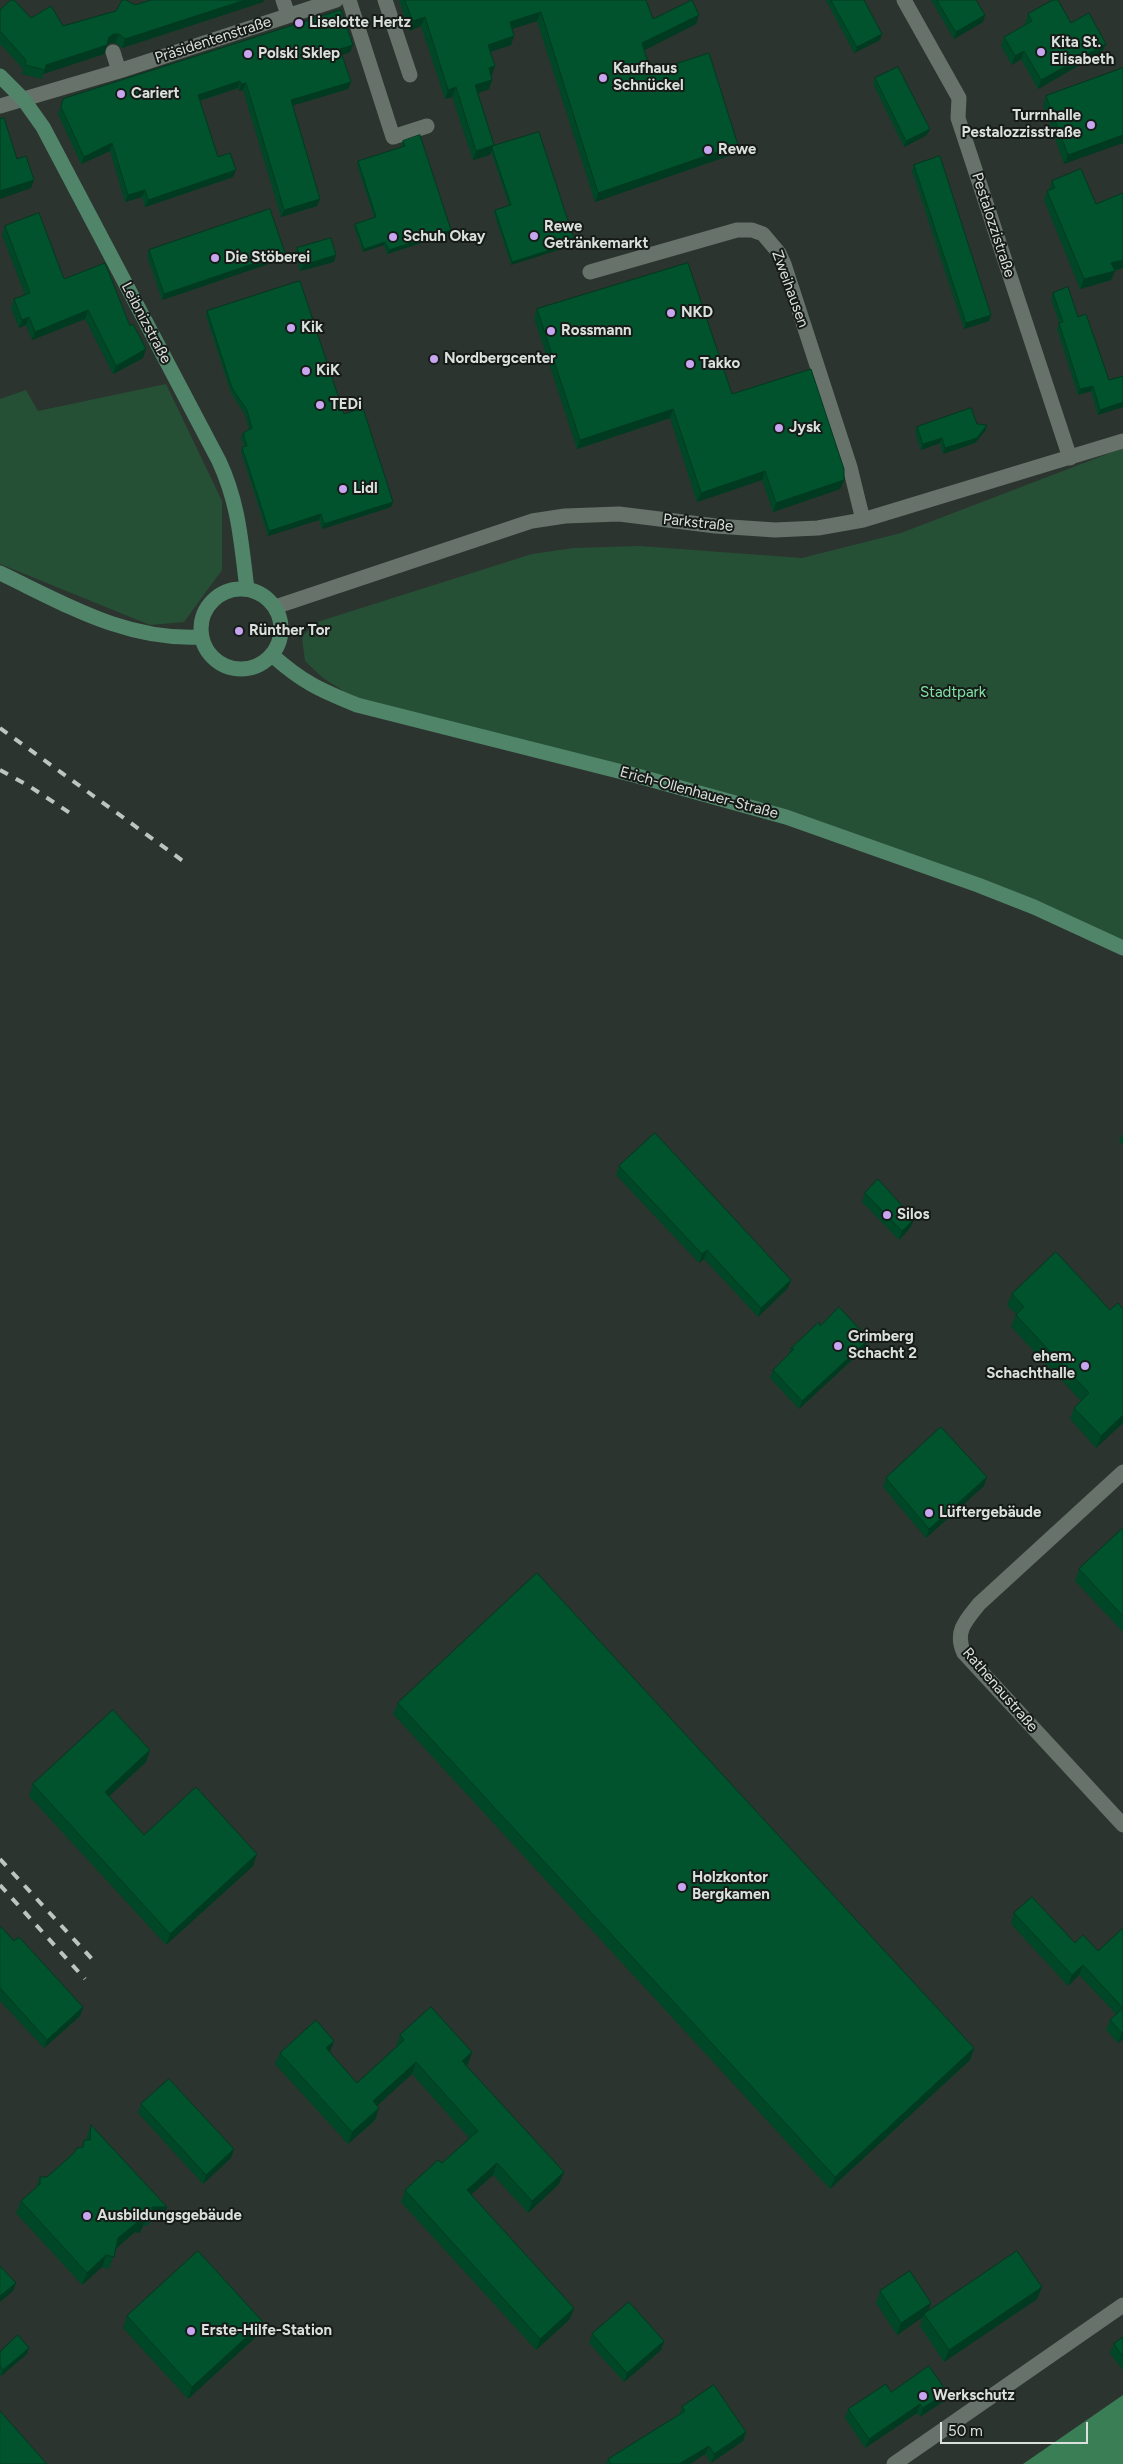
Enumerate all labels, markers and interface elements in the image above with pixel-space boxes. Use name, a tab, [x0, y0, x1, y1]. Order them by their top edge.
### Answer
street label: Präsidentenstraße	[153, 13, 273, 67]
place label: Liselotte Hertz	[309, 14, 411, 32]
marker: Liselotte Hertz	[293, 17, 305, 29]
place label: Kita St. Elisabeth	[1051, 34, 1114, 69]
place label: Polski Sklep	[258, 45, 340, 63]
marker: Kita St. Elisabeth	[1035, 46, 1047, 58]
marker: Polski Sklep	[242, 48, 254, 60]
place label: Kaufhaus Schnückel	[613, 60, 684, 95]
marker: Kaufhaus Schnückel	[597, 72, 609, 84]
place label: Cariert	[131, 85, 180, 103]
marker: Cariert	[115, 88, 127, 100]
place label: Turrnhalle Pestalozzisstraße	[961, 107, 1081, 142]
marker: Turrnhalle Pestalozzisstraße	[1085, 119, 1097, 131]
place label: Rewe	[718, 141, 756, 159]
marker: Rewe	[702, 144, 714, 156]
street label: Pestalozzistraße	[968, 170, 1018, 280]
place label: Rewe Getränkemarkt	[544, 218, 648, 253]
place label: Schuh Okay	[403, 228, 485, 246]
marker: Rewe Getränkemarkt	[528, 230, 540, 242]
marker: Schuh Okay	[387, 231, 399, 243]
street label: Zweihausen	[768, 248, 812, 330]
place label: Die Stöberei	[225, 249, 310, 267]
marker: Die Stöberei	[209, 252, 221, 264]
street label: Leibnizstraße	[117, 279, 175, 367]
place label: NKD	[681, 304, 713, 322]
marker: NKD	[665, 307, 677, 319]
place label: Kik	[301, 319, 323, 337]
marker: Kik	[285, 322, 297, 334]
place label: Rossmann	[561, 322, 631, 340]
marker: Rossmann	[545, 325, 557, 337]
place label: Nordbergcenter	[444, 350, 556, 368]
marker: Nordbergcenter	[428, 353, 440, 365]
place label: Takko	[700, 355, 740, 373]
marker: Takko	[684, 358, 696, 370]
place label: KiK	[316, 362, 340, 380]
marker: KiK	[300, 365, 312, 377]
place label: TEDi	[330, 396, 362, 414]
marker: TEDi	[314, 399, 326, 411]
place label: Jysk	[789, 419, 821, 437]
marker: Jysk	[773, 422, 785, 434]
place label: Lidl	[353, 480, 378, 498]
marker: Lidl	[337, 483, 349, 495]
street label: Parkstraße	[662, 510, 734, 536]
place label: Rünther Tor	[249, 622, 330, 640]
marker: Rünther Tor	[233, 625, 245, 637]
park label: Stadtpark	[920, 684, 986, 702]
street label: Erich-Ollenhauer-Straße	[618, 763, 780, 823]
place label: Silos	[897, 1206, 929, 1224]
marker: Silos	[881, 1209, 893, 1221]
place label: Grimberg Schacht 2	[848, 1328, 917, 1363]
marker: Grimberg Schacht 2	[832, 1340, 844, 1352]
place label: ehem. Schachthalle	[986, 1348, 1075, 1383]
marker: ehem. Schachthalle	[1079, 1360, 1091, 1372]
place label: Lüftergebäude	[939, 1504, 1041, 1522]
marker: Lüftergebäude	[923, 1507, 935, 1519]
street label: Rathenaustraße	[959, 1644, 1041, 1736]
place label: Holzkontor Bergkamen	[692, 1869, 770, 1904]
marker: Holzkontor Bergkamen	[676, 1881, 688, 1893]
place label: Ausbildungsgebäude	[97, 2207, 242, 2225]
marker: Ausbildungsgebäude	[81, 2210, 93, 2222]
place label: Erste-Hilfe-Station	[201, 2322, 332, 2340]
marker: Erste-Hilfe-Station	[185, 2325, 197, 2337]
place label: Werkschutz	[933, 2387, 1015, 2405]
marker: Werkschutz	[917, 2390, 929, 2402]
scale bar	[943, 2412, 1090, 2444]
text: 50 m	[948, 2422, 983, 2440]

